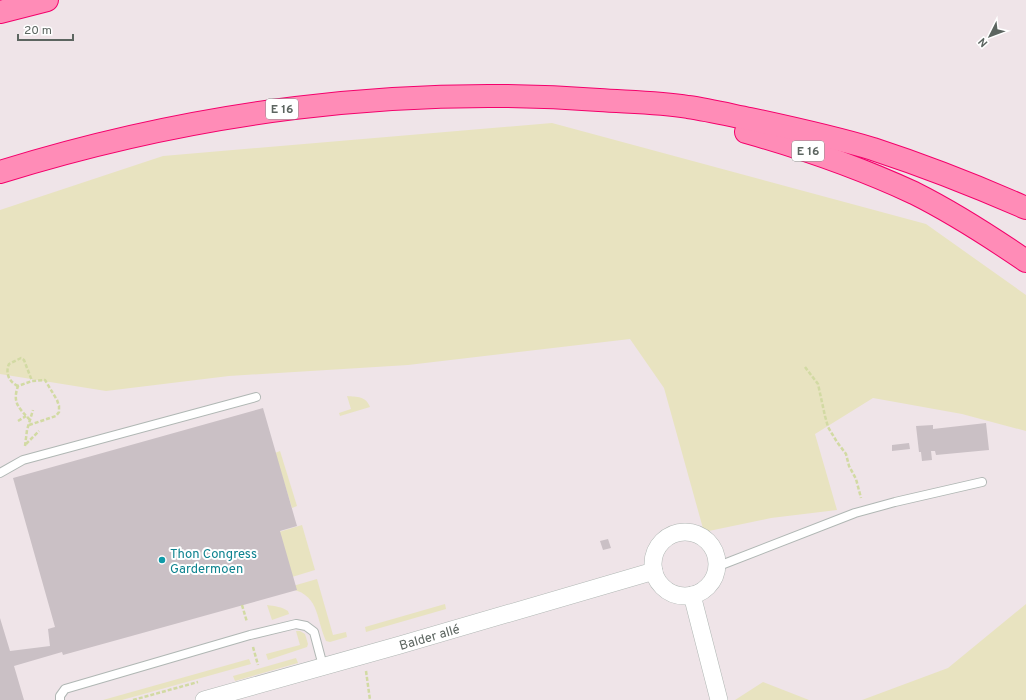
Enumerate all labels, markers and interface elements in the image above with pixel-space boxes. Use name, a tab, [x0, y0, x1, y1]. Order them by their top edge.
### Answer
scale bar	[18, 16, 73, 42]
north arrow	[970, 16, 1010, 56]
text: 20 m	[24, 23, 52, 39]
text: N	[975, 34, 991, 50]
road number: E 16	[266, 99, 298, 119]
road number: E 16	[792, 141, 824, 161]
place label: Thon Congress Gardermoen	[170, 547, 257, 578]
marker: Thon Congress Gardermoen	[157, 555, 167, 565]
street label: Balder allé	[398, 622, 462, 655]

